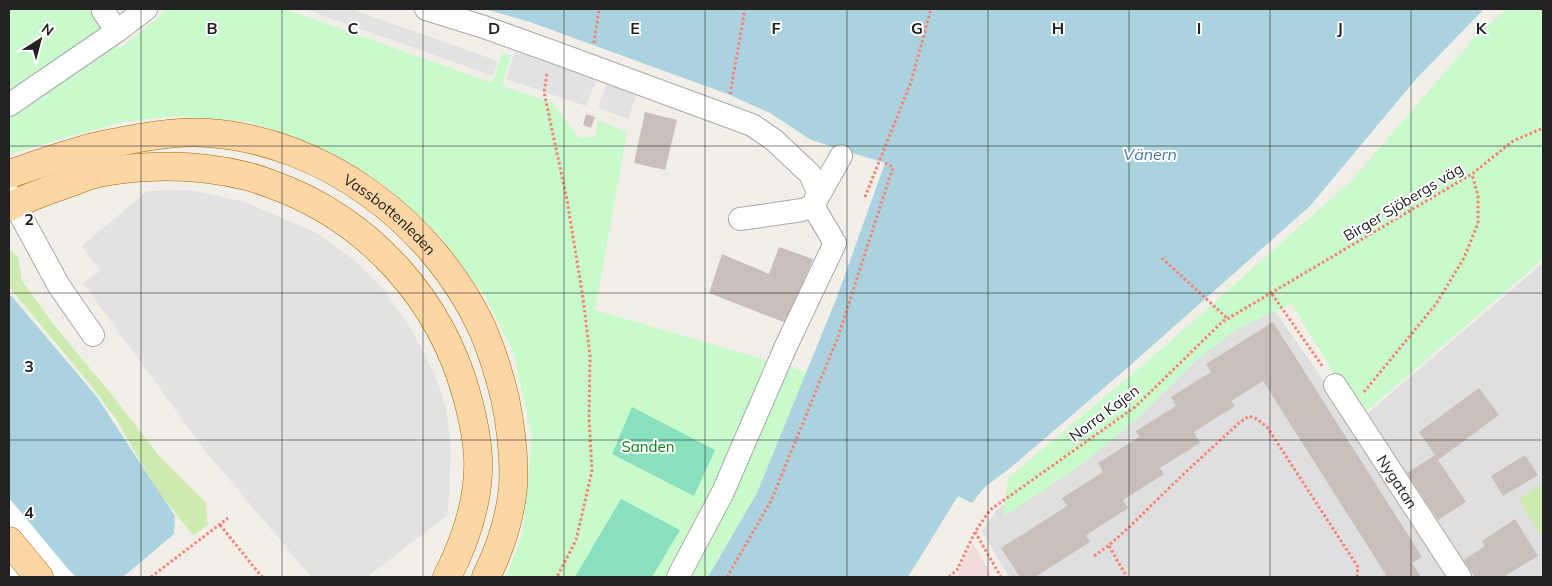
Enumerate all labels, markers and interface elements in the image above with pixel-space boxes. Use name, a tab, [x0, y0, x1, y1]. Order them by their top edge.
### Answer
north arrow	[15, 15, 65, 65]
text: B	[206, 18, 218, 38]
text: C	[348, 18, 359, 38]
text: D	[488, 18, 500, 38]
text: E	[630, 18, 640, 38]
text: F	[771, 18, 781, 38]
text: G	[911, 18, 923, 38]
text: H	[1052, 18, 1064, 38]
text: I	[1197, 18, 1201, 38]
text: J	[1337, 18, 1343, 38]
text: K	[1476, 18, 1488, 38]
text: N	[38, 19, 57, 40]
water label: Vänern	[1123, 144, 1177, 164]
street label: Birger Sjöbergs väg	[1340, 159, 1466, 245]
street label: Vassbottenleden	[340, 169, 440, 258]
text: 2	[24, 209, 34, 229]
text: 3	[24, 356, 34, 376]
street label: Norra Kajen	[1065, 381, 1143, 445]
park label: Sanden	[621, 437, 675, 456]
street label: Nygatan	[1373, 451, 1422, 512]
text: 4	[24, 502, 34, 522]

